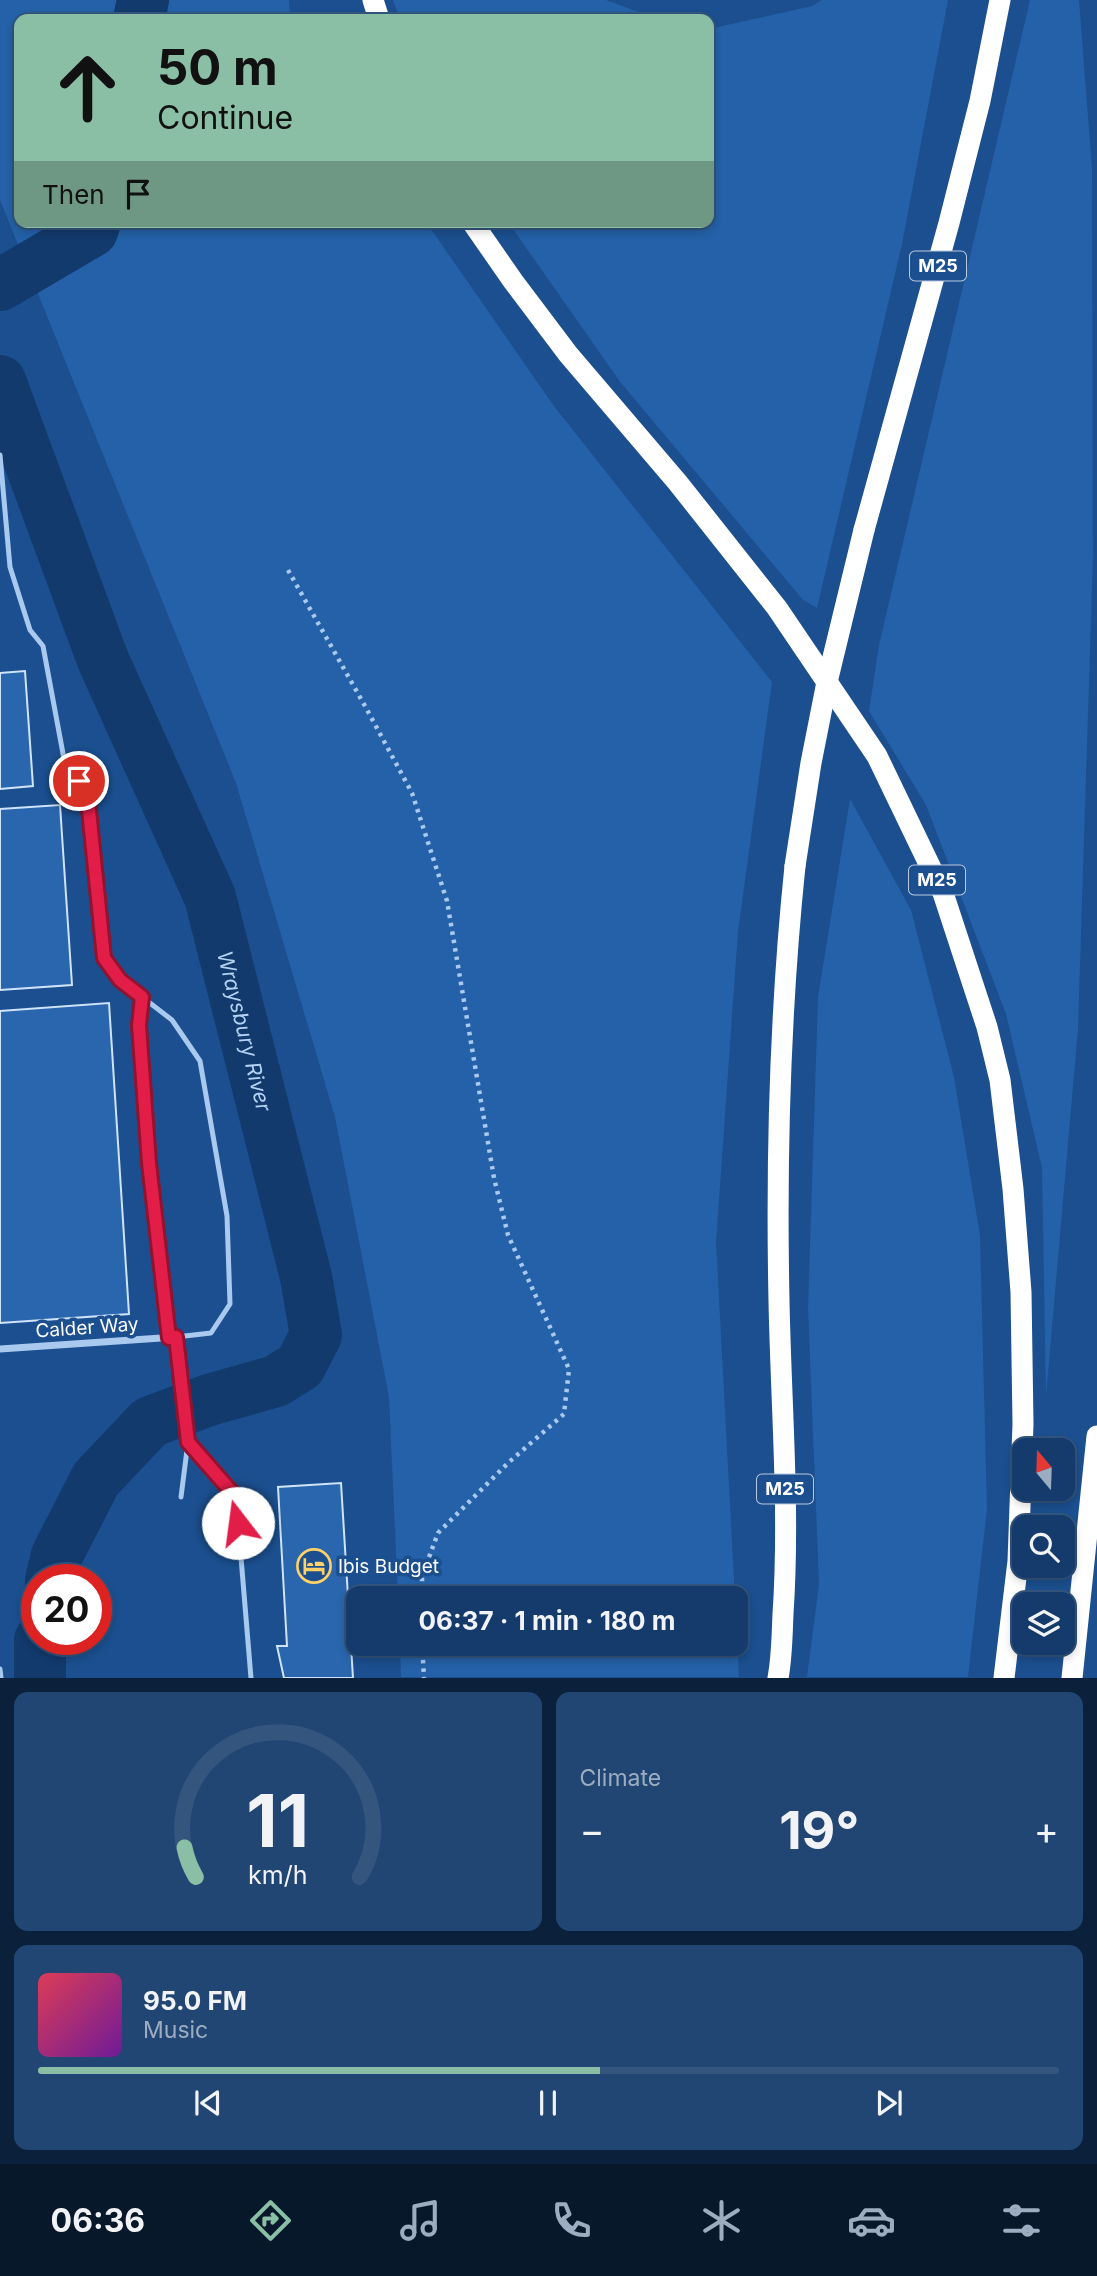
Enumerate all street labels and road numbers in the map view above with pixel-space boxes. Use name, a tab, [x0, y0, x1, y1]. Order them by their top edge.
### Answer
road number: M25	[910, 252, 966, 280]
road number: M25	[909, 866, 965, 894]
street label: Calder Way	[35, 1312, 140, 1343]
road number: M25	[757, 1474, 813, 1504]

